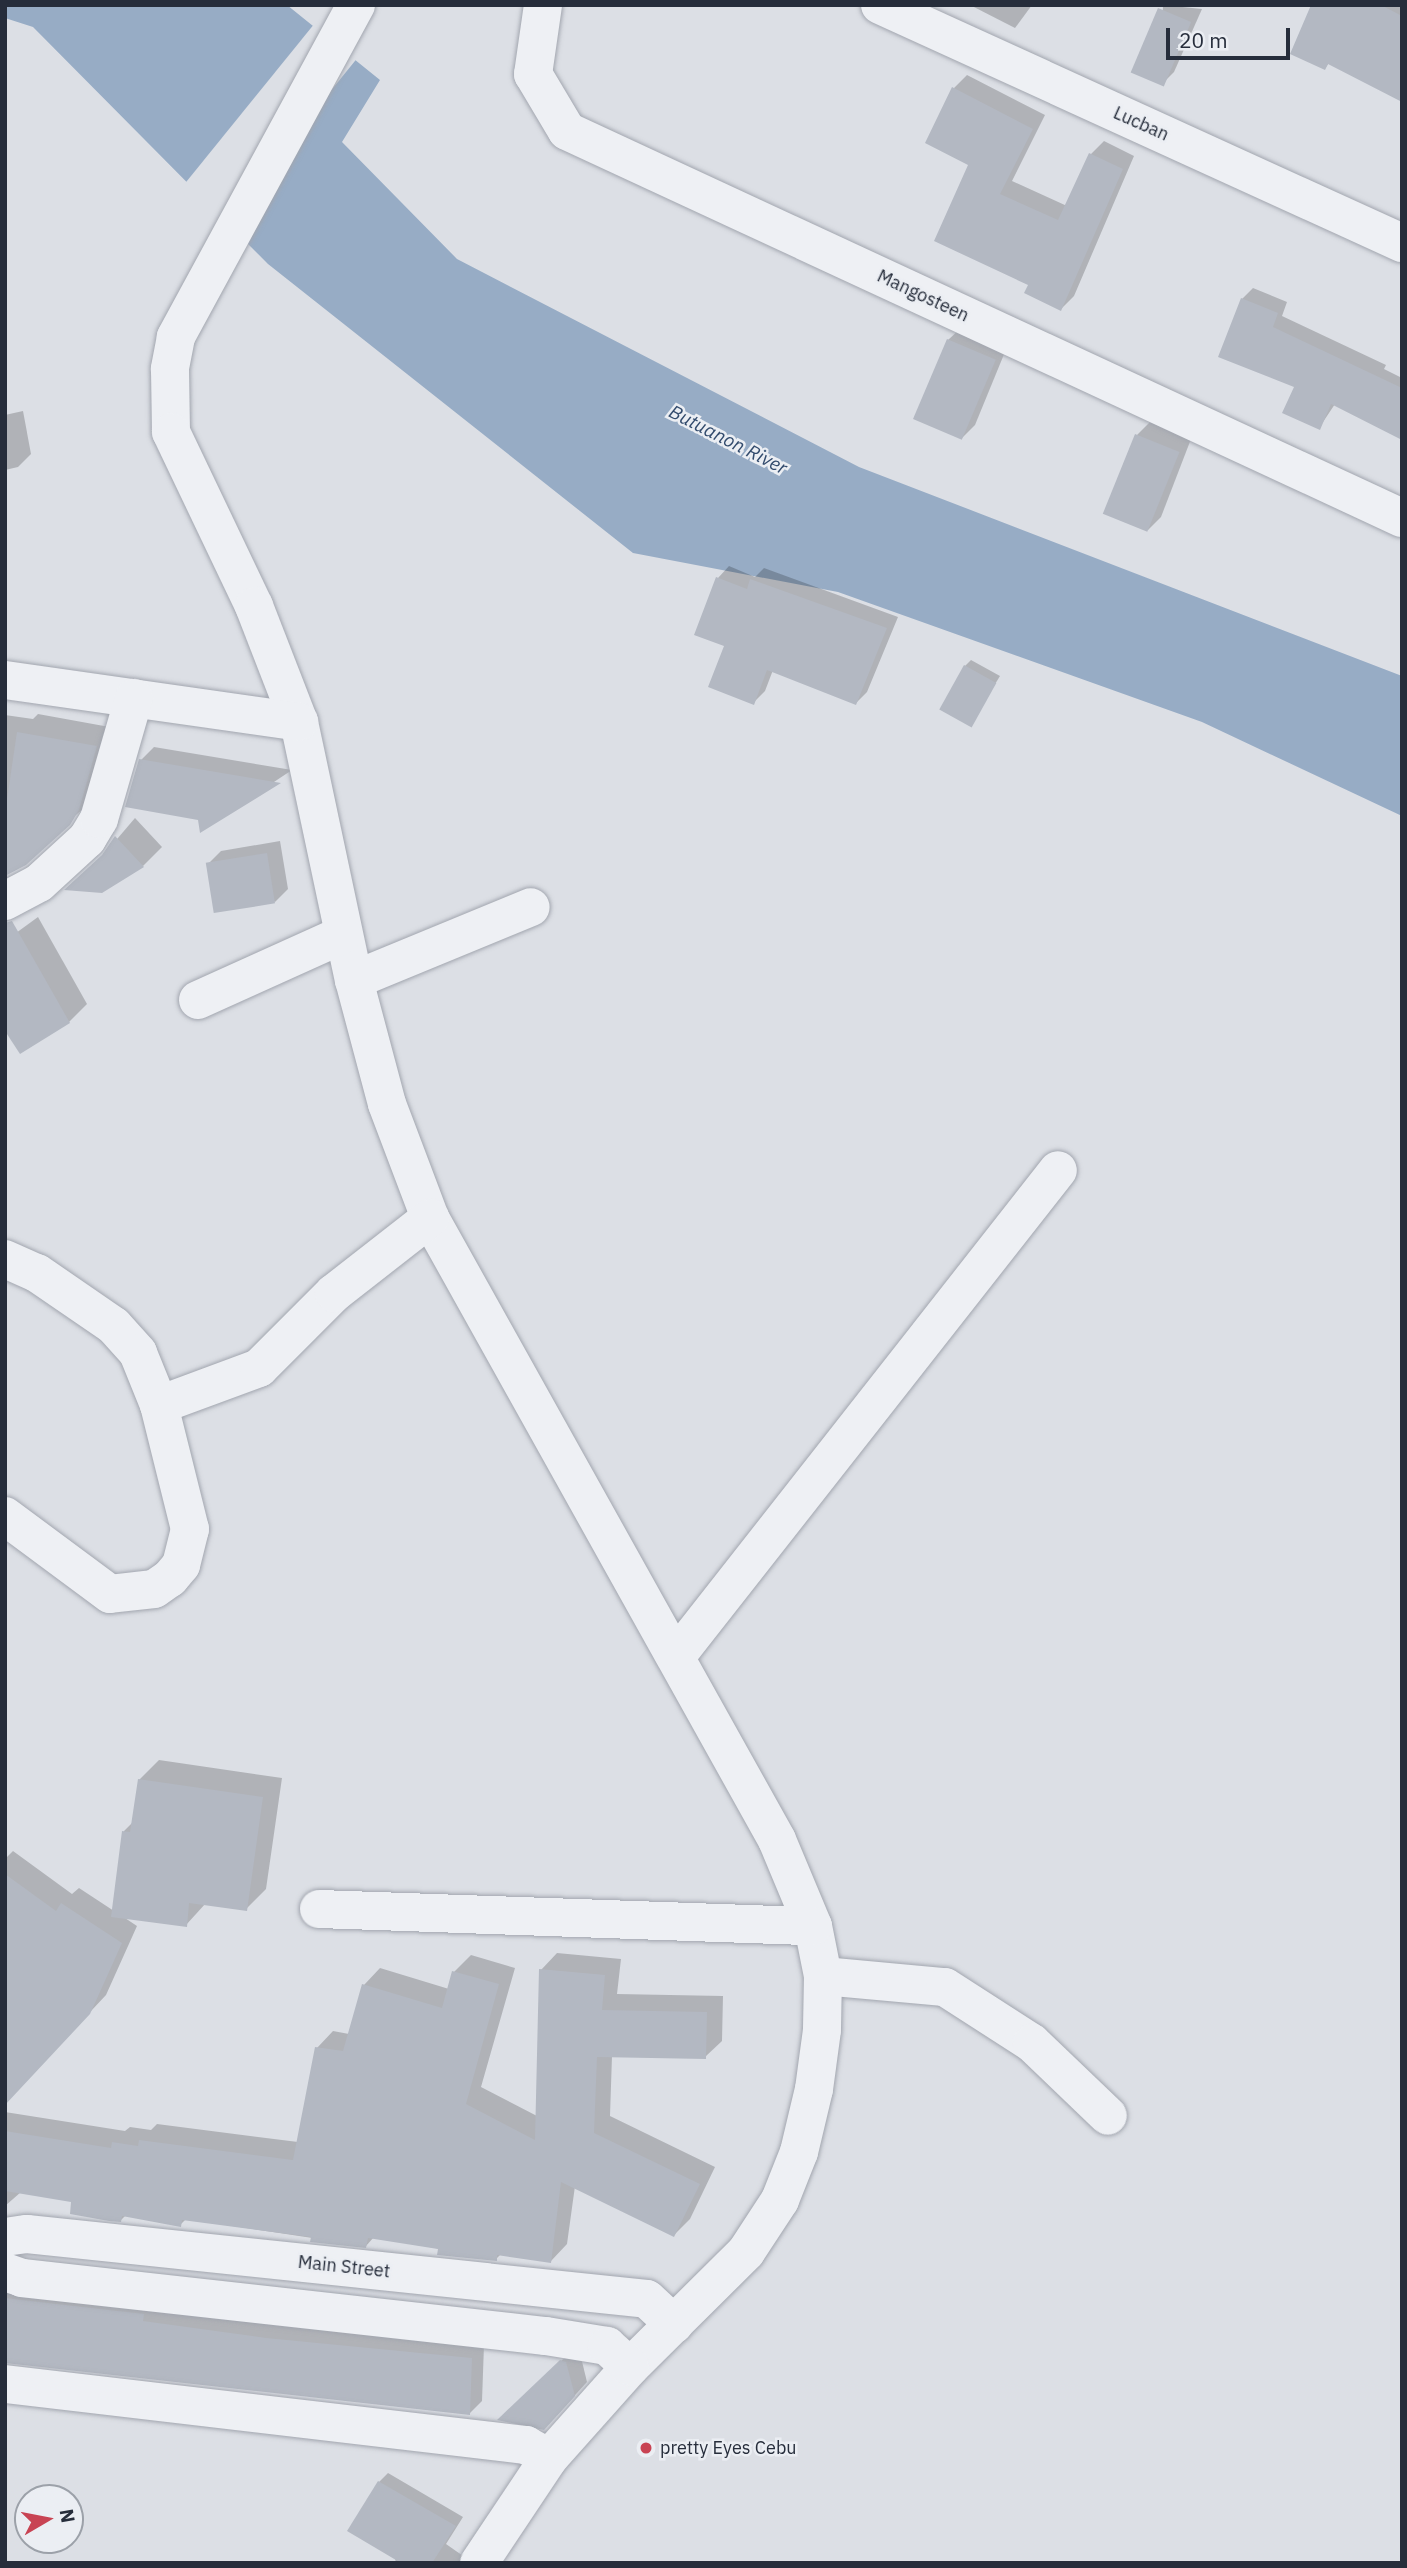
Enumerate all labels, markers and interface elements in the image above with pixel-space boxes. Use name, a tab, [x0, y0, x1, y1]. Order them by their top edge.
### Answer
scale bar	[1169, 14, 1293, 58]
text: 20 m	[1179, 26, 1228, 54]
street label: Lucban	[1110, 102, 1172, 146]
street label: Mangosteen	[874, 265, 972, 327]
water label: Butuanon River	[665, 400, 791, 480]
street label: Main Street	[297, 2251, 391, 2283]
place label: pretty Eyes Cebu	[660, 2437, 797, 2459]
marker: pretty Eyes Cebu	[638, 2440, 654, 2456]
north arrow	[14, 2484, 84, 2554]
text: N	[55, 2507, 81, 2525]

